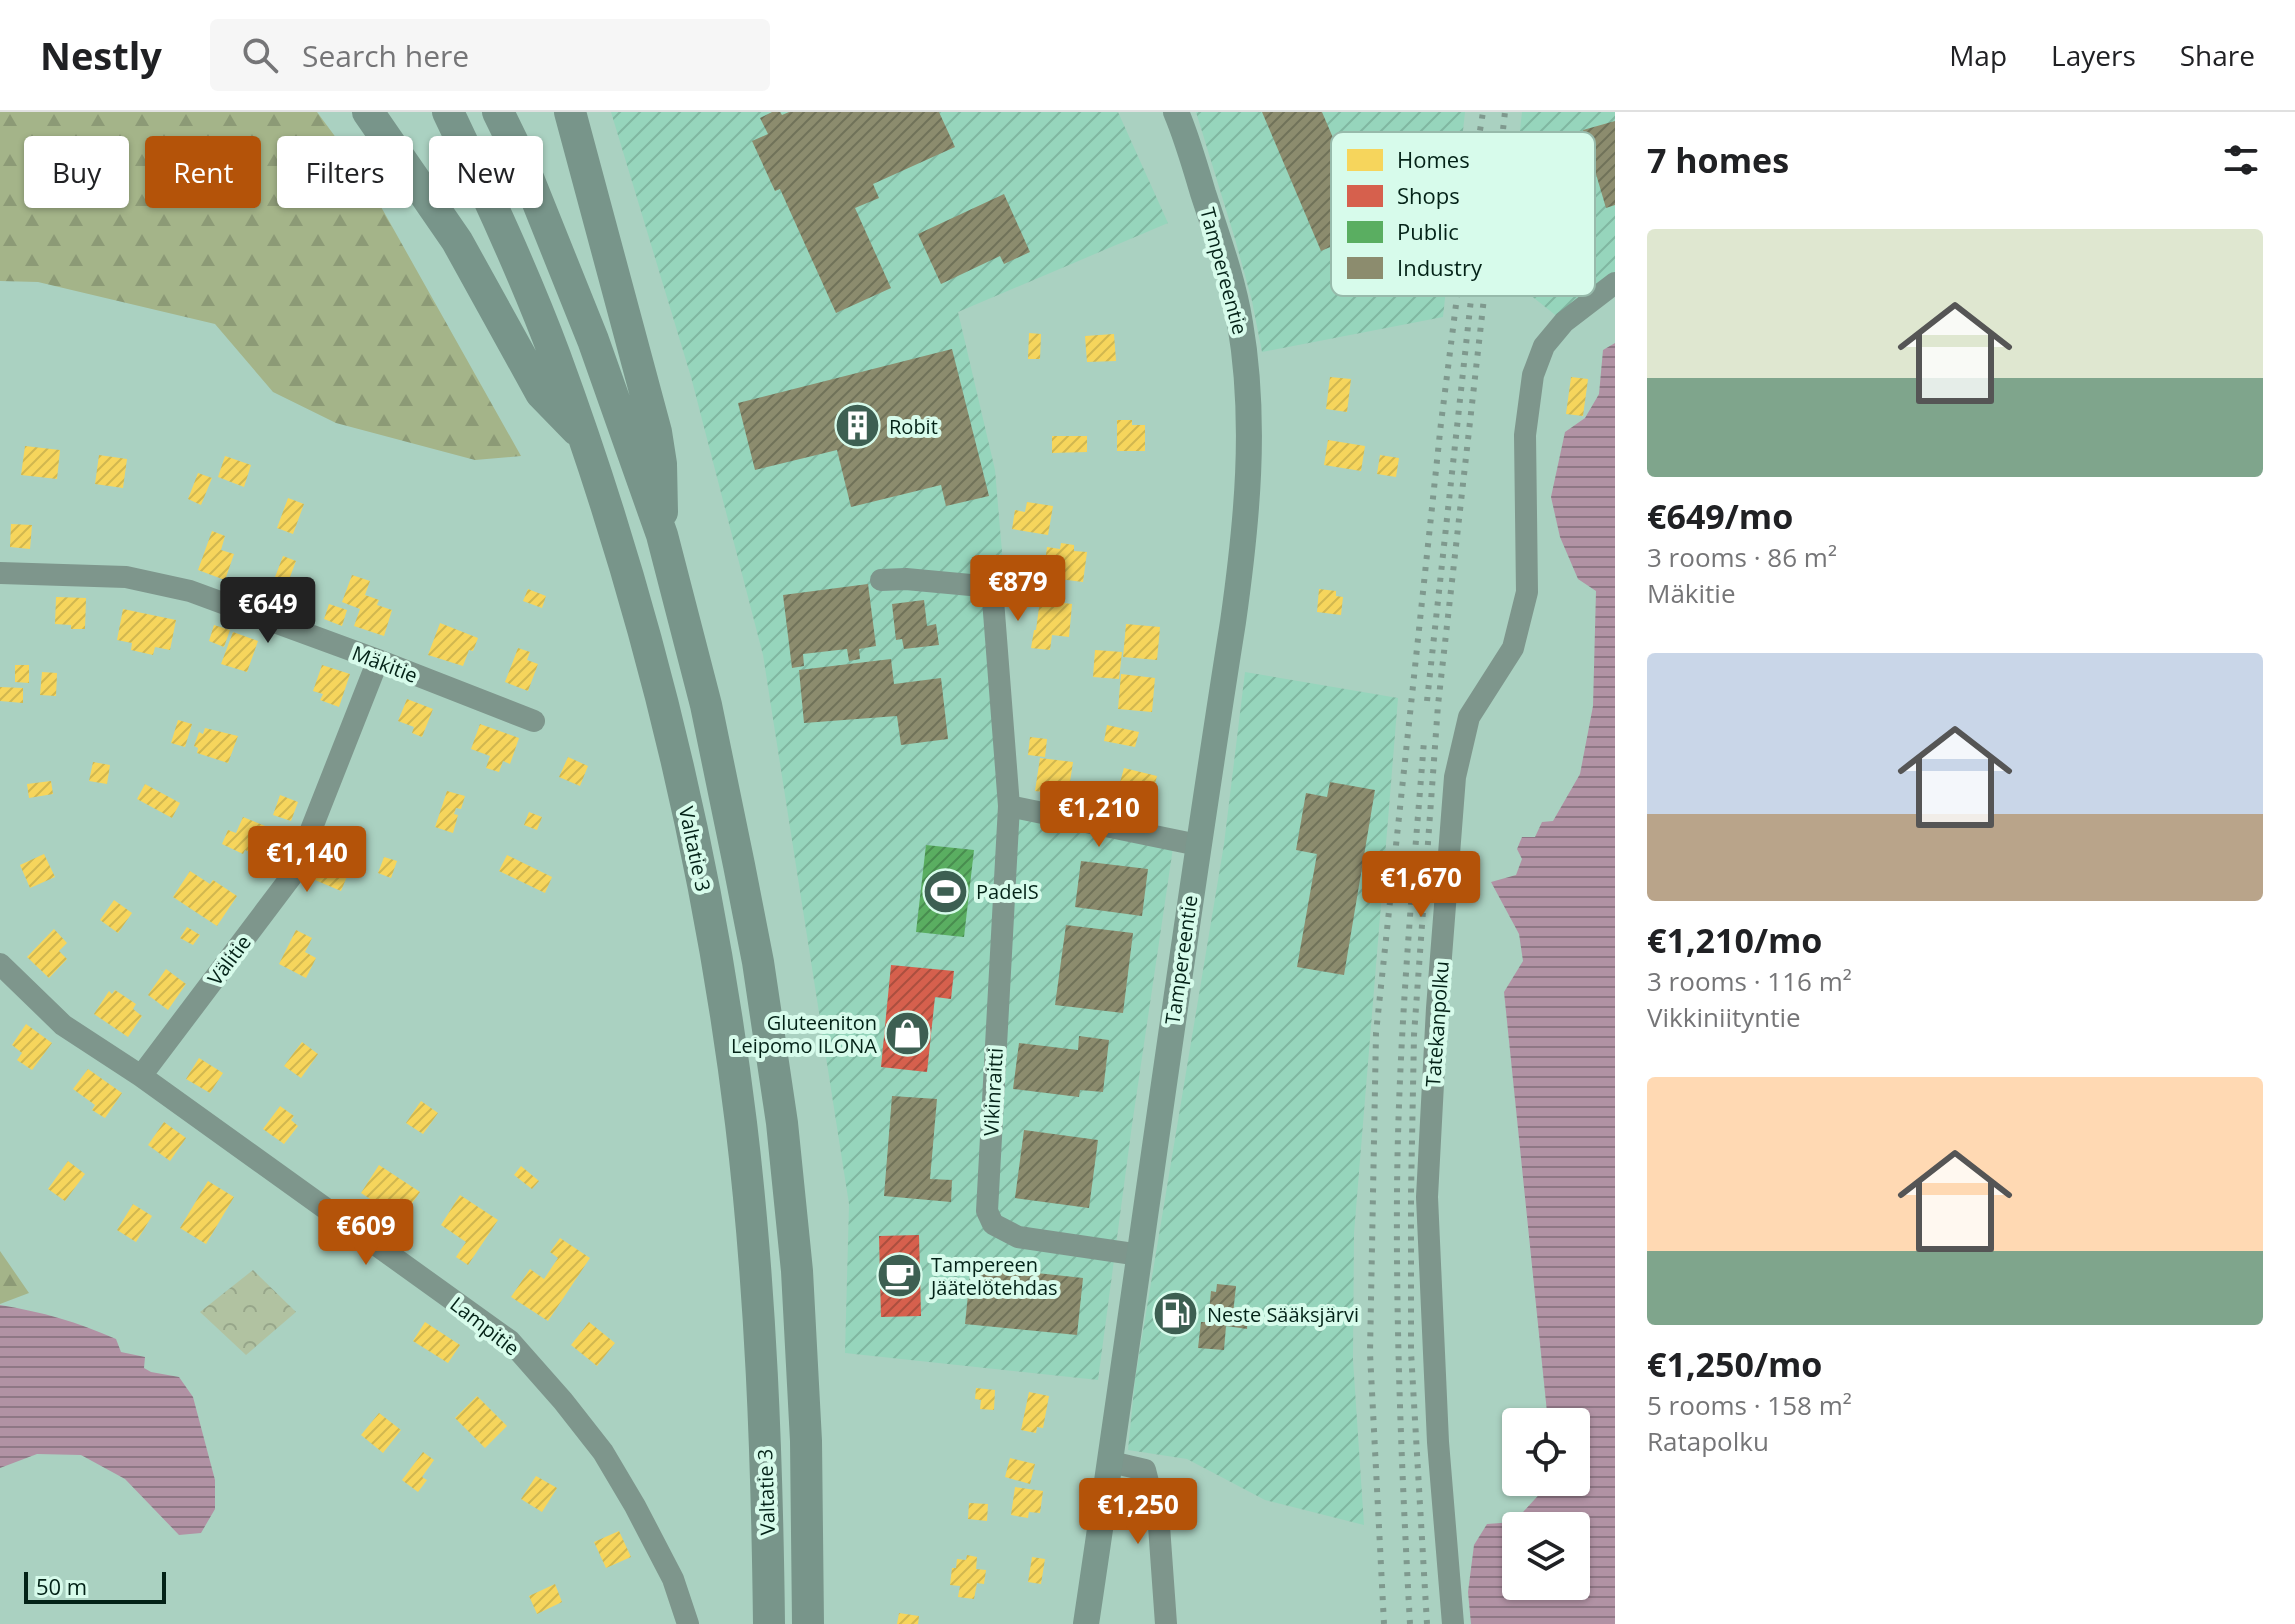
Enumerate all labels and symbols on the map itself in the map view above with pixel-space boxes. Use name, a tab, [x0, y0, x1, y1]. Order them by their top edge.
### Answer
legend	[1331, 132, 1595, 296]
text: Homes	[1397, 144, 1470, 174]
text: Shops	[1397, 180, 1460, 210]
street label: Tampereentie	[1194, 205, 1254, 337]
text: Public	[1397, 216, 1459, 246]
text: Industry	[1397, 252, 1483, 282]
building icon: Robit	[834, 402, 882, 450]
place label: Robit	[889, 413, 938, 440]
pin: €879	[971, 555, 1065, 623]
pin: €649	[221, 577, 315, 645]
street label: Mäkitie	[348, 639, 422, 689]
pin: €1,210	[1034, 781, 1164, 849]
street label: Valtatie 3	[673, 804, 717, 894]
pin: €1,140	[242, 826, 372, 894]
pin: €1,670	[1356, 851, 1486, 919]
sports icon: PadelS	[921, 867, 969, 915]
place label: PadelS	[976, 878, 1039, 905]
street label: Tampereentie	[1159, 894, 1203, 1026]
street label: Välitie	[201, 929, 257, 991]
street label: Tatekanpolku	[1419, 960, 1455, 1088]
place label: Gluteeniton Leipomo ILONA	[731, 1009, 877, 1059]
shop icon: Gluteeniton Leipomo ILONA	[884, 1009, 932, 1057]
street label: Vikinraitti	[977, 1047, 1009, 1137]
pin: €609	[319, 1199, 413, 1267]
place label: Tampereen Jäätelötehdas	[929, 1251, 1058, 1301]
cafe icon: Tampereen Jäätelötehdas	[876, 1252, 924, 1300]
street label: Lampitie	[445, 1290, 525, 1362]
fuel station icon: Neste Sääksjärvi	[1152, 1290, 1200, 1338]
place label: Neste Sääksjärvi	[1207, 1301, 1359, 1328]
street label: Valtatie 3	[751, 1448, 781, 1536]
pin: €1,250	[1073, 1478, 1203, 1546]
scale bar	[24, 1568, 166, 1604]

